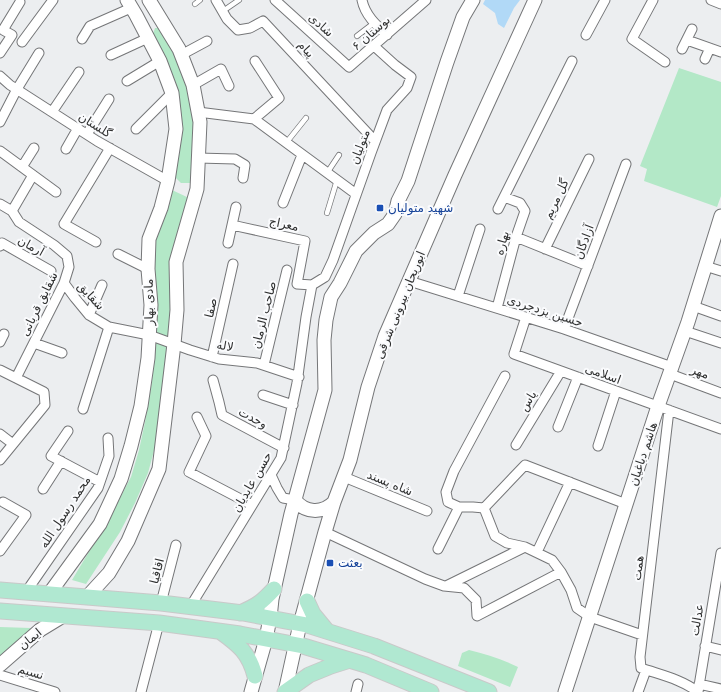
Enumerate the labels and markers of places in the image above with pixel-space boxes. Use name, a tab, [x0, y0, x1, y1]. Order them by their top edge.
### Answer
place label: شهید متولیان	[388, 201, 453, 216]
marker: شهید متولیان	[375, 203, 385, 213]
place label: بعثت	[338, 556, 363, 570]
marker: بعثت	[325, 558, 335, 568]

